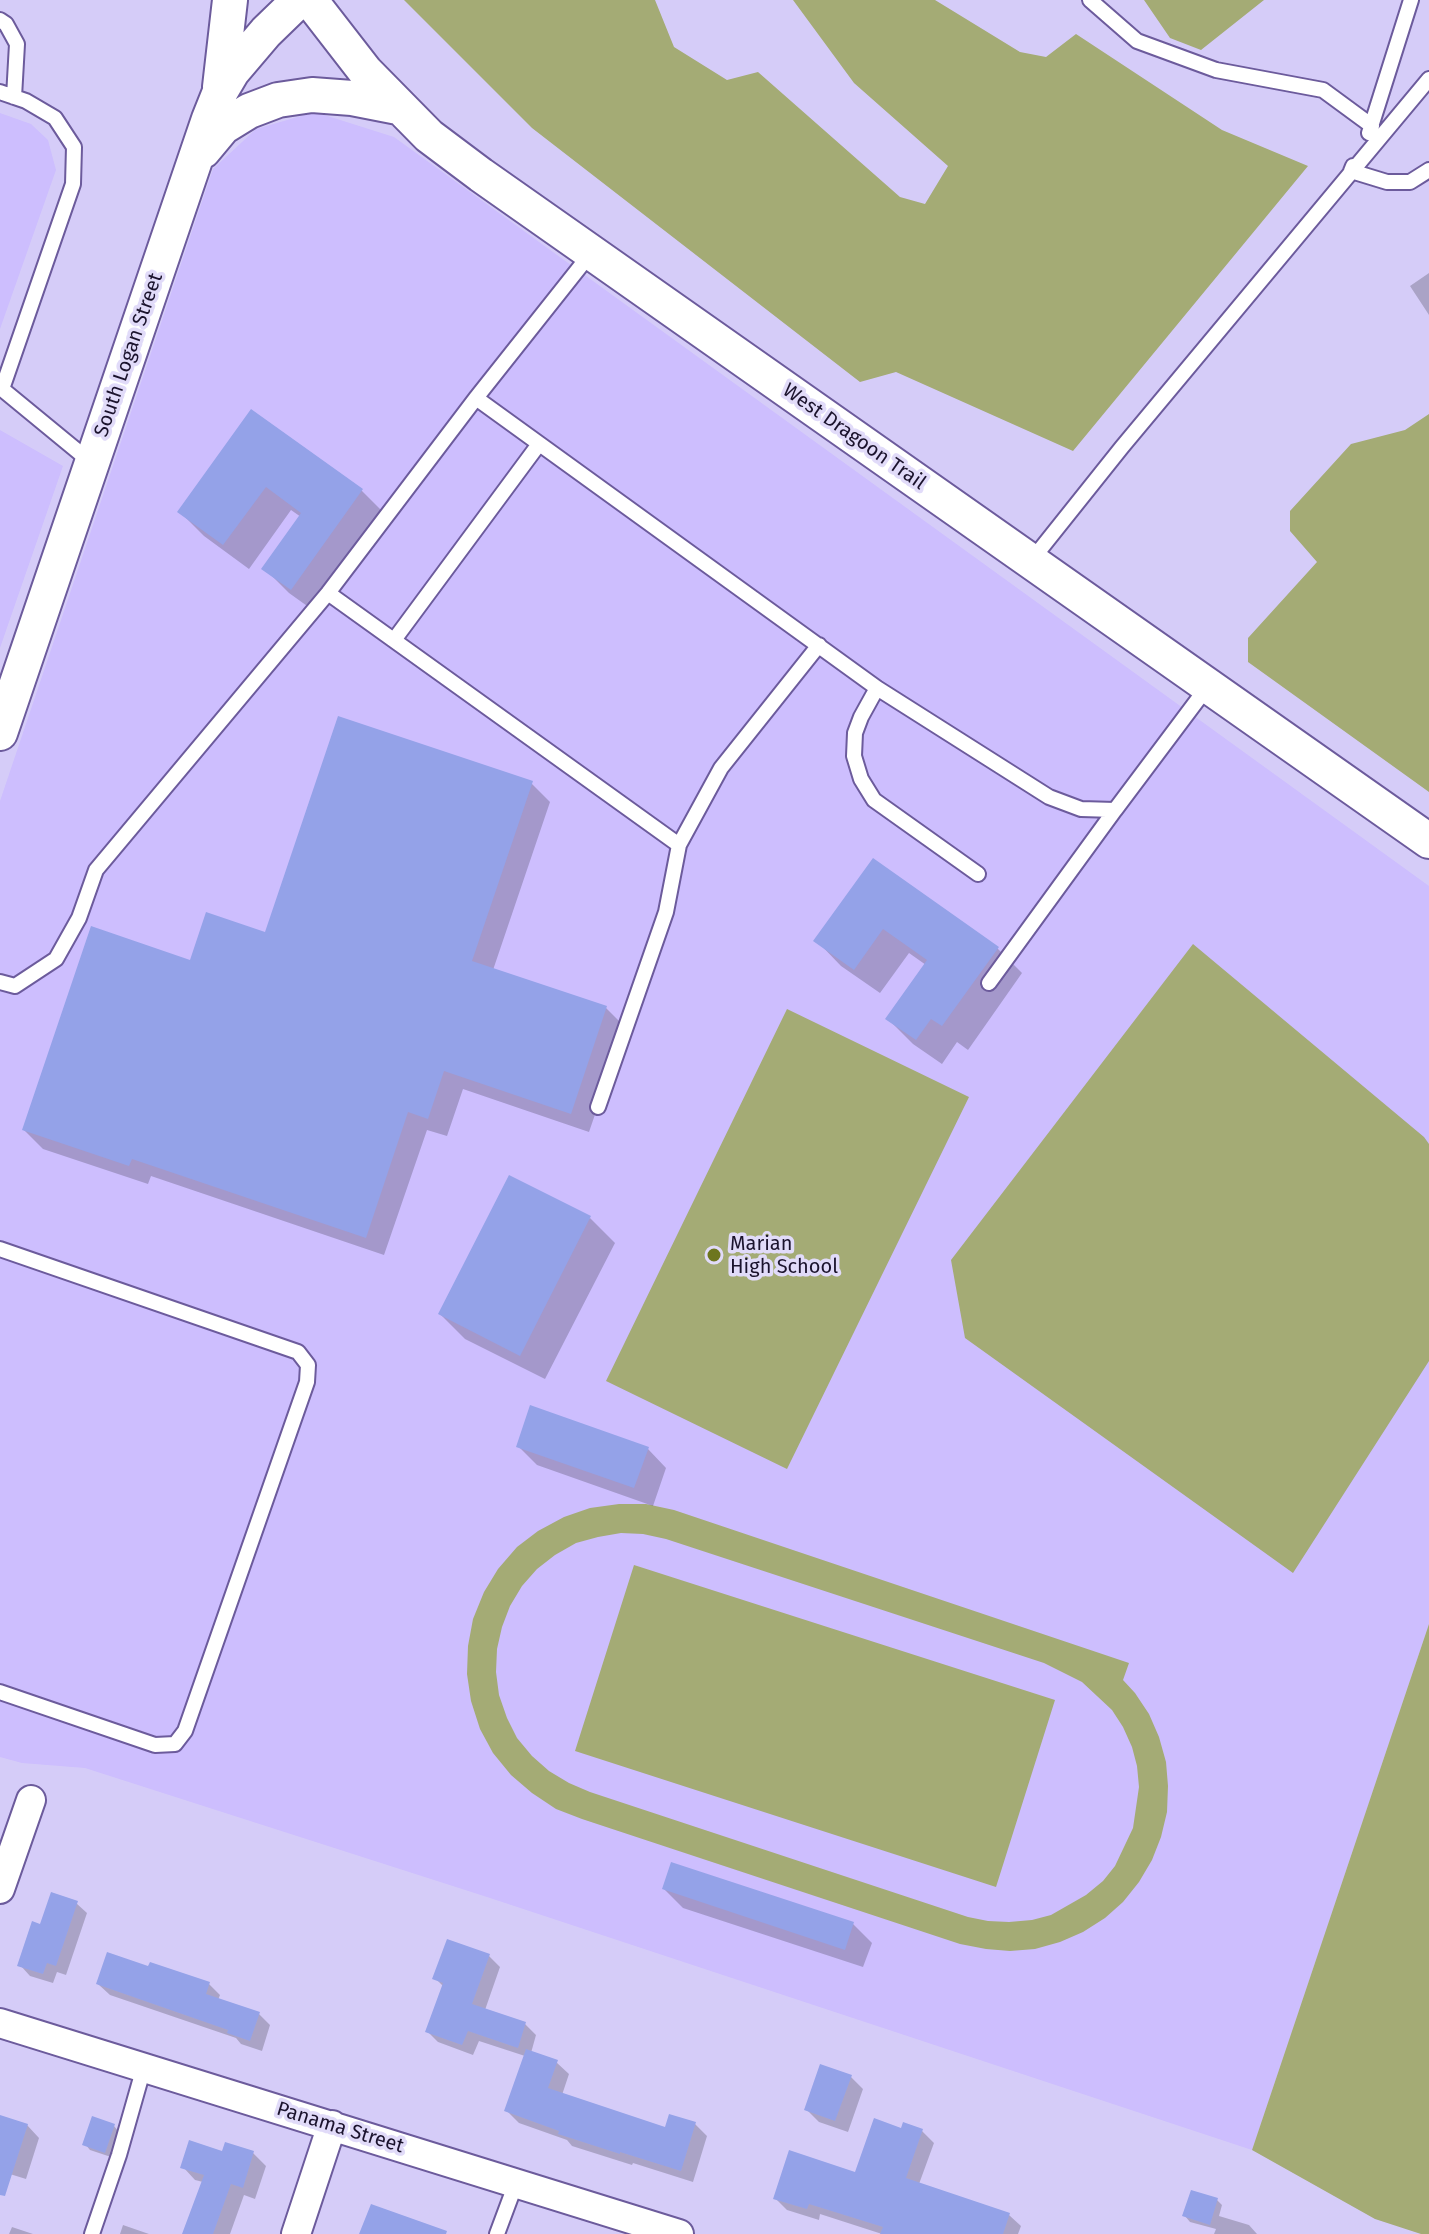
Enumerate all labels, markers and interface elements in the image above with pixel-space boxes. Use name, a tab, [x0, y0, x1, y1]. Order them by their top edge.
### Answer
street label: South Logan Street	[90, 270, 168, 440]
street label: West Dragoon Trail	[778, 379, 930, 495]
place label: Marian High School	[730, 1232, 838, 1279]
marker: Marian High School	[705, 1246, 723, 1264]
street label: Panama Street	[274, 2097, 406, 2159]

